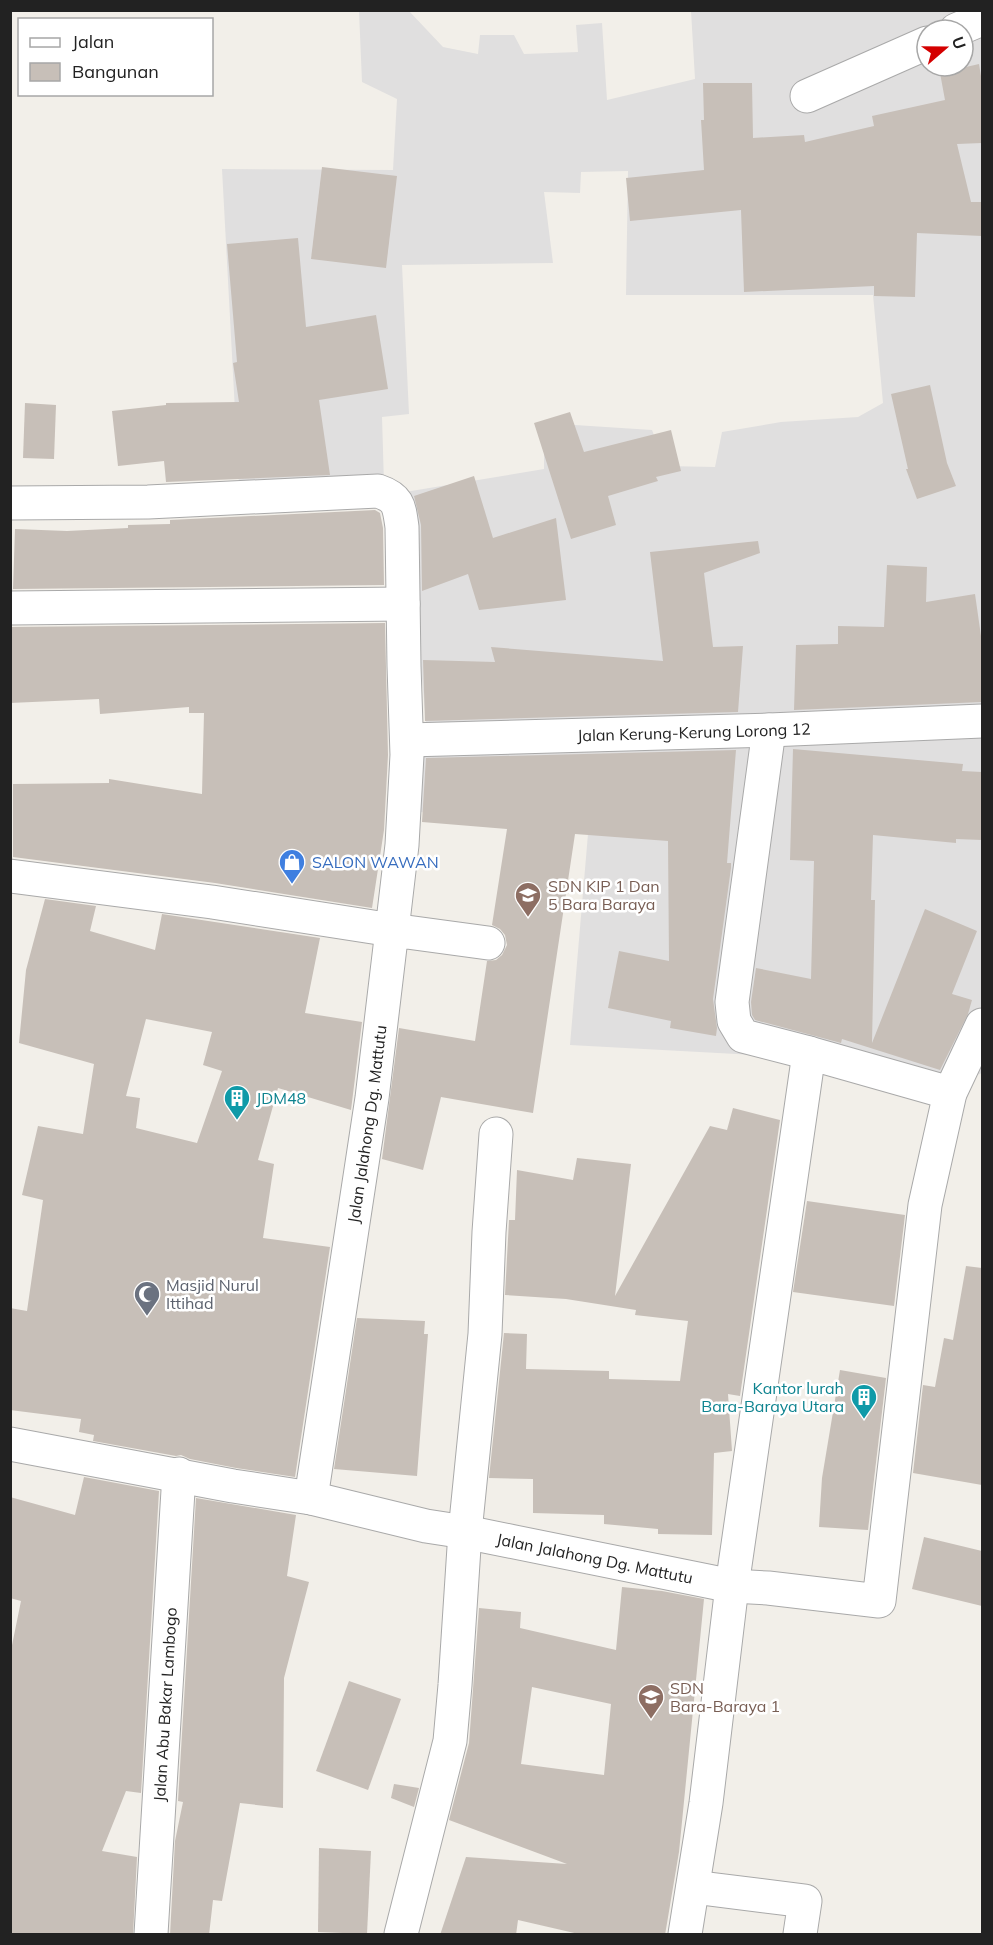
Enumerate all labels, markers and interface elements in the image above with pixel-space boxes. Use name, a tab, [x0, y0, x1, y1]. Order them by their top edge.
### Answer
legend	[18, 18, 213, 96]
north arrow	[915, 18, 975, 78]
text: Jalan	[72, 30, 114, 53]
text: U	[948, 34, 971, 52]
text: Bangunan	[72, 60, 159, 83]
street label: Jalan Kerung-Kerung Lorong 12	[577, 718, 811, 745]
shop icon: SALON WAWAN	[277, 847, 307, 885]
place label: SALON WAWAN	[312, 852, 439, 872]
place label: SDN KIP 1 Dan 5 Bara Baraya	[548, 876, 660, 914]
school or university icon: SDN KIP 1 Dan 5 Bara Baraya	[513, 880, 543, 918]
street label: Jalan Jalahong Dg. Mattutu	[343, 1024, 391, 1225]
building icon: JDM48	[222, 1083, 252, 1121]
place label: JDM48	[256, 1088, 306, 1108]
place label: Masjid Nurul Ittihad	[166, 1275, 259, 1313]
mosque icon: Masjid Nurul Ittihad	[132, 1279, 162, 1317]
place label: Kantor lurah Bara-Baraya Utara	[701, 1378, 844, 1416]
building icon: Kantor lurah Bara-Baraya Utara	[849, 1382, 879, 1420]
street label: Jalan Jalahong Dg. Mattutu	[495, 1529, 695, 1588]
street label: Jalan Abu Bakar Lambogo	[149, 1607, 181, 1802]
place label: SDN Bara-Baraya 1	[670, 1678, 780, 1716]
school or university icon: SDN Bara-Baraya 1	[636, 1682, 666, 1720]

